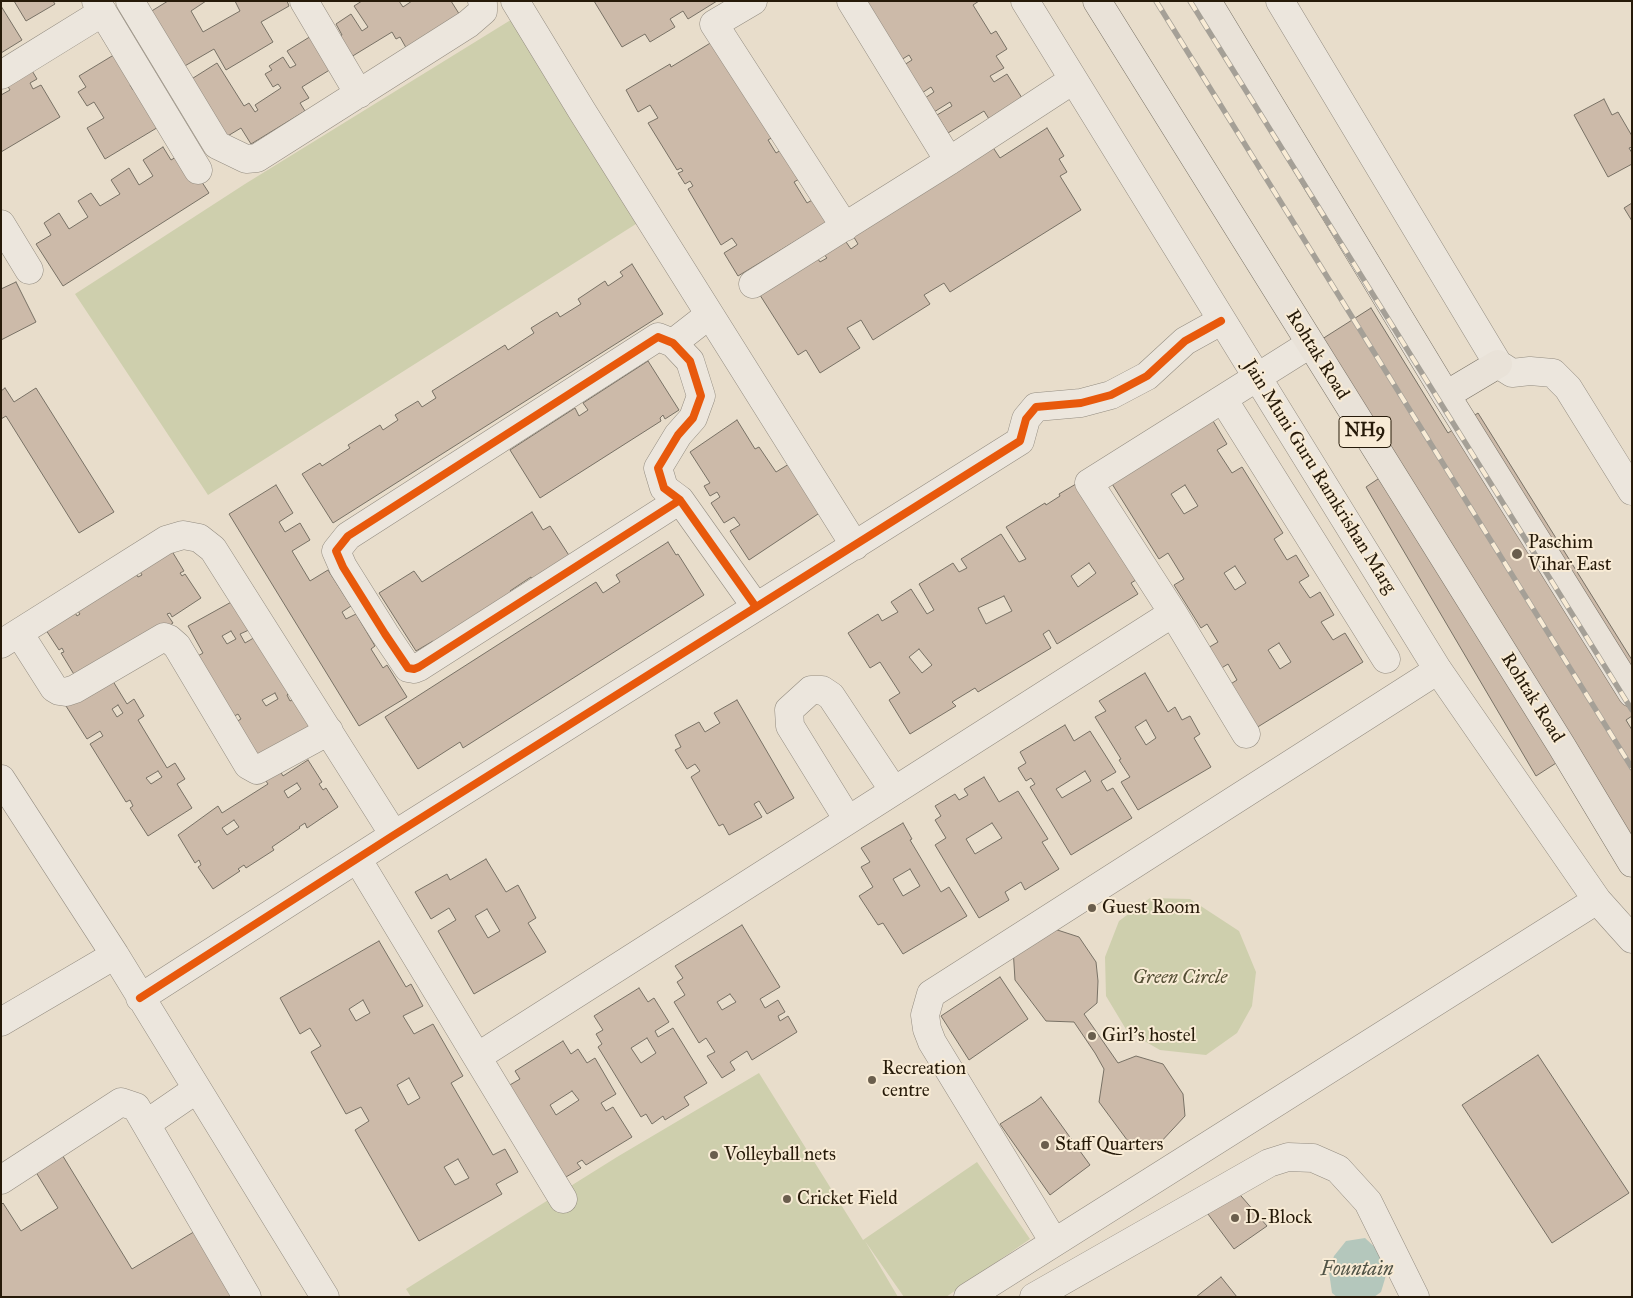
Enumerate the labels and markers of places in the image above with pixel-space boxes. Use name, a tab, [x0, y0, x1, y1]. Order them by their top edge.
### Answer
place label: Paschim Vihar East	[1528, 532, 1612, 576]
marker: Paschim Vihar East	[1510, 547, 1524, 561]
place label: Guest Room	[1102, 897, 1200, 919]
marker: Guest Room	[1086, 902, 1098, 914]
place label: Girl's hostel	[1102, 1025, 1196, 1047]
marker: Girl's hostel	[1086, 1030, 1098, 1042]
place label: Recreation centre	[882, 1058, 966, 1102]
marker: Recreation centre	[866, 1074, 878, 1086]
place label: Staff Quarters	[1055, 1134, 1164, 1156]
marker: Staff Quarters	[1039, 1139, 1051, 1151]
place label: Volleyball nets	[724, 1144, 836, 1166]
marker: Volleyball nets	[708, 1149, 720, 1161]
place label: Cricket Field	[797, 1188, 898, 1210]
marker: Cricket Field	[781, 1193, 793, 1205]
place label: D-Block	[1245, 1207, 1312, 1229]
marker: D-Block	[1229, 1212, 1241, 1224]

